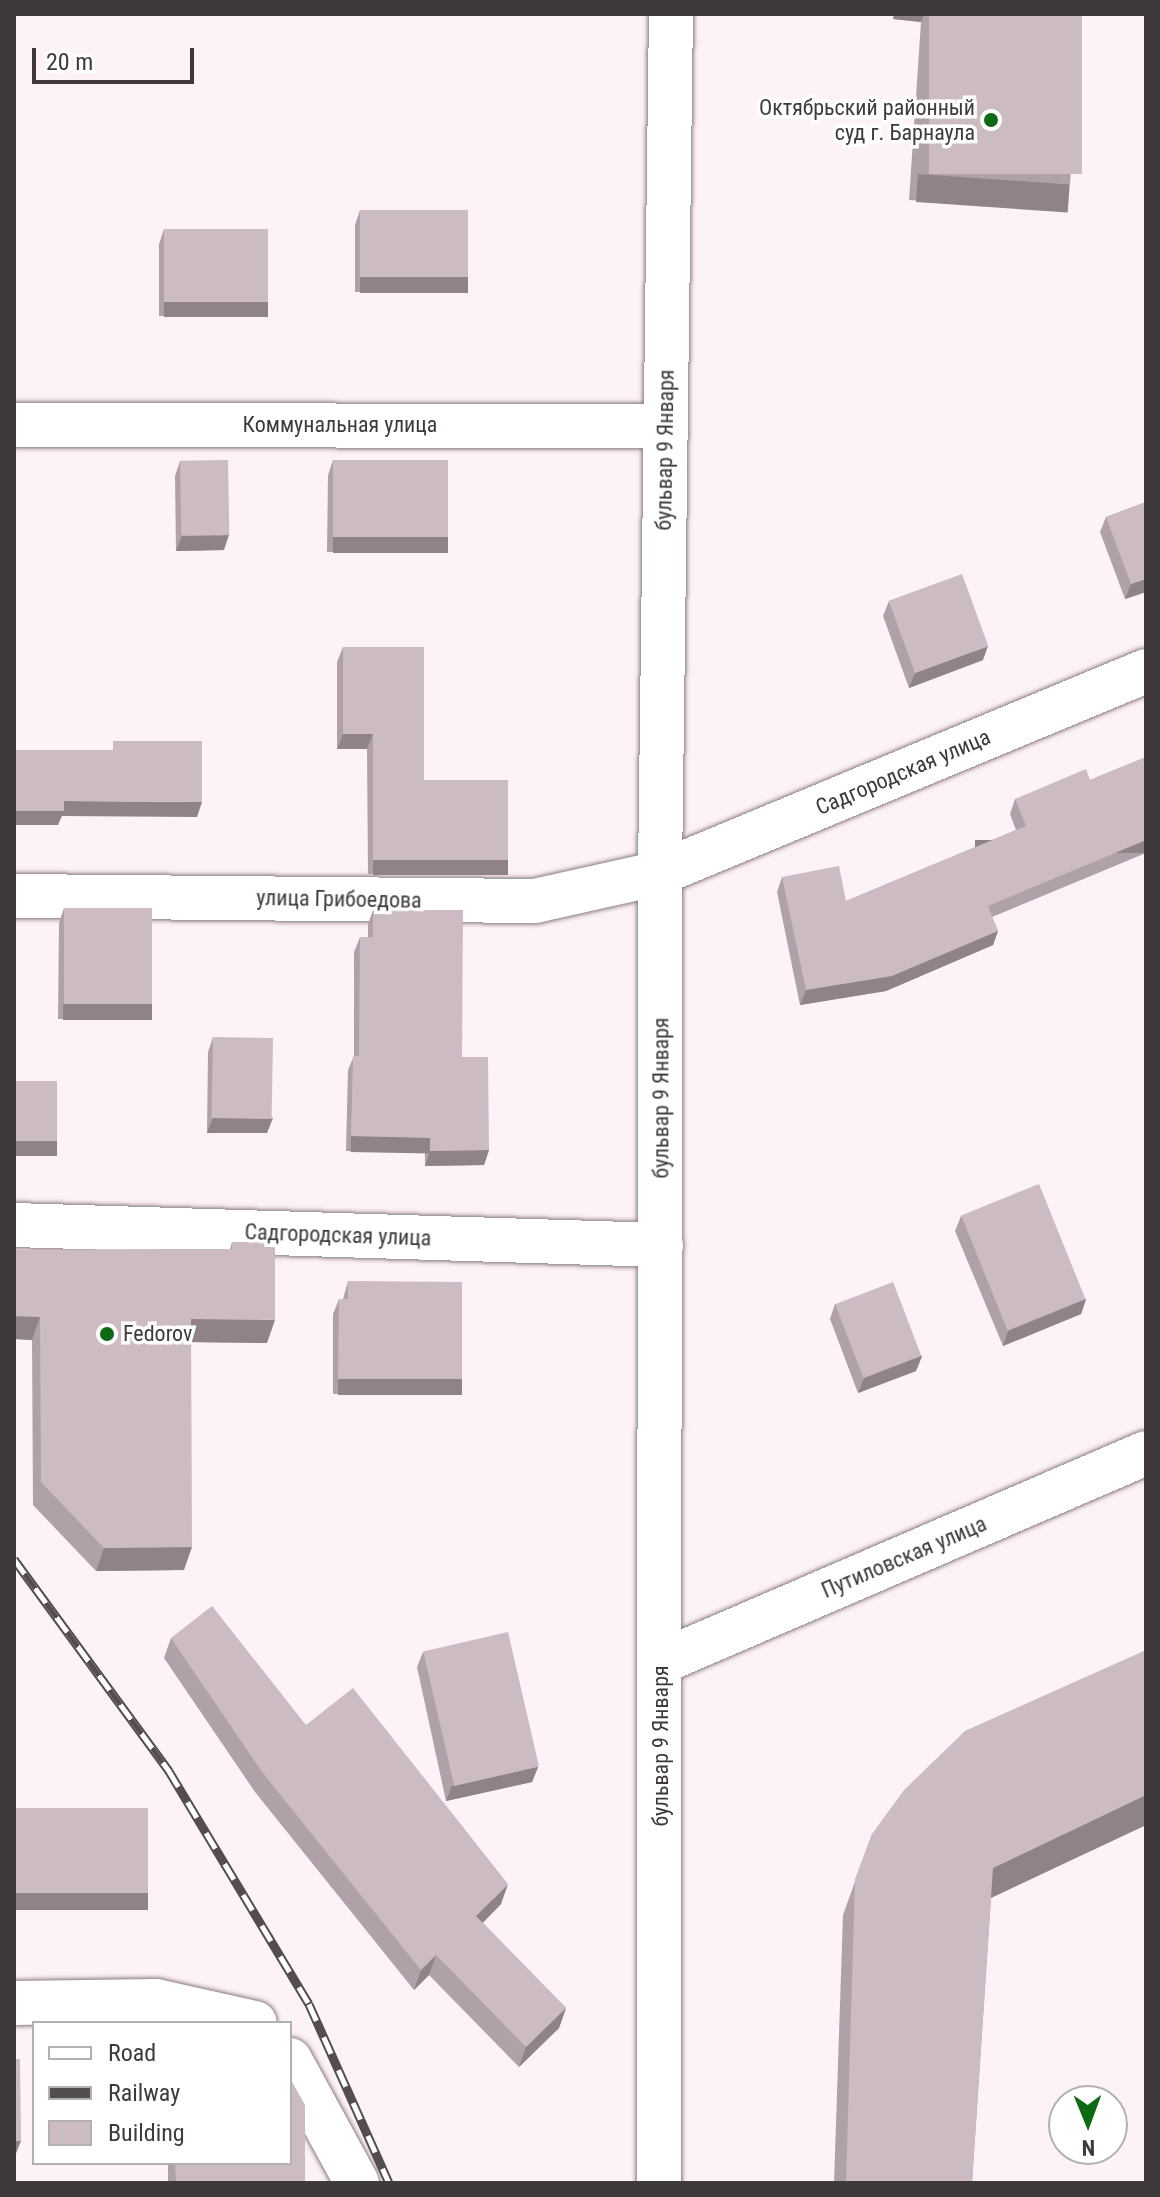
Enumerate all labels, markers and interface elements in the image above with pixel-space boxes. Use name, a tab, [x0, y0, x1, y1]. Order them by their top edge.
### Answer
scale bar	[36, 32, 198, 82]
text: 20 m	[46, 48, 93, 76]
place label: Октябрьский районный суд г. Барнаула	[759, 94, 975, 146]
marker: Октябрьский районный суд г. Барнаула	[982, 111, 1000, 129]
street label: бульвар 9 Января	[650, 369, 680, 531]
street label: Коммунальная улица	[243, 412, 437, 438]
street label: Садгородская улица	[812, 723, 994, 821]
street label: улица Грибоедова	[256, 884, 422, 914]
street label: бульвар 9 Января	[648, 1017, 674, 1179]
street label: Садгородская улица	[244, 1219, 432, 1251]
place label: Fedorov	[123, 1321, 192, 1347]
marker: Fedorov	[98, 1325, 116, 1343]
street label: Путиловская улица	[817, 1510, 991, 1604]
street label: бульвар 9 Января	[648, 1665, 674, 1827]
legend	[32, 2021, 292, 2165]
text: Road	[108, 2039, 156, 2067]
text: Railway	[108, 2079, 180, 2107]
north arrow	[1048, 2085, 1128, 2165]
text: Building	[108, 2119, 185, 2147]
text: N	[1081, 2135, 1095, 2160]

